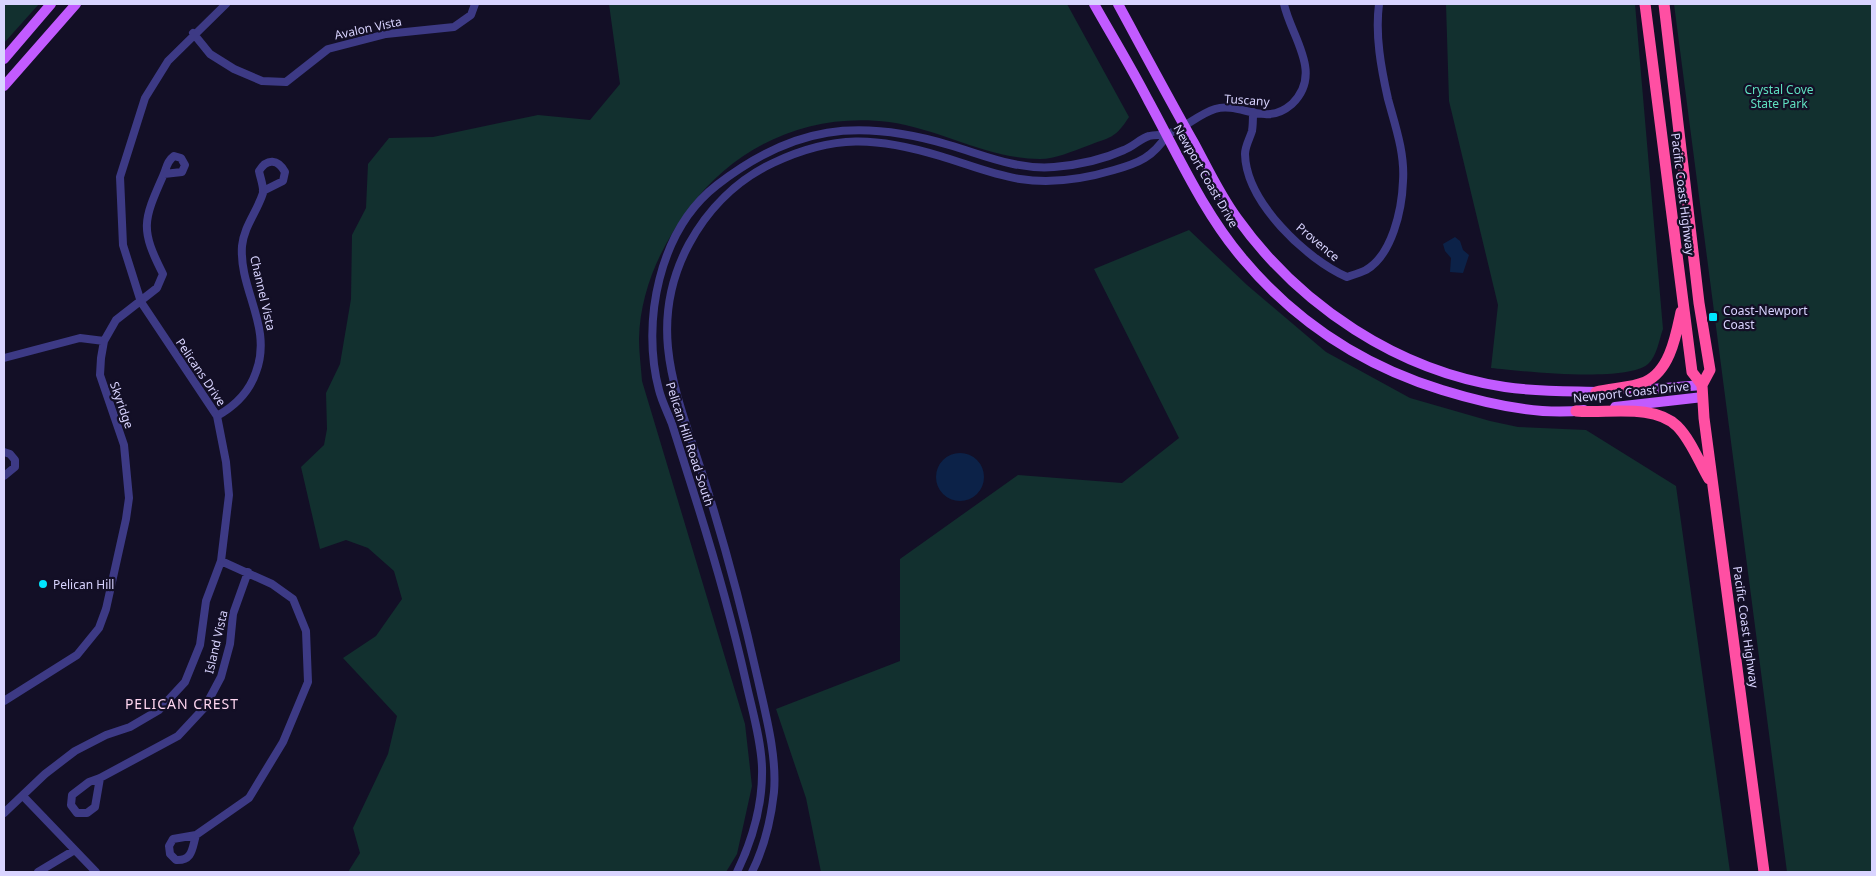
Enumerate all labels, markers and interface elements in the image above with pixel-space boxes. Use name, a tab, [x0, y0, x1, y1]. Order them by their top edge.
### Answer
street label: Avalon Vista	[333, 13, 403, 43]
park label: Crystal Cove State Park	[1744, 81, 1814, 112]
street label: Tuscany	[1224, 90, 1271, 110]
street label: Newport Coast Drive	[1169, 121, 1243, 231]
street label: Pacific Coast Highway	[1667, 132, 1699, 257]
street label: Provence	[1293, 219, 1343, 265]
street label: Channel Vista	[246, 254, 280, 332]
place label: Coast-Newport Coast	[1723, 302, 1808, 333]
marker: Coast-Newport Coast	[1707, 311, 1719, 323]
street label: Pelicans Drive	[172, 335, 230, 410]
street label: Newport Coast Drive	[1572, 377, 1690, 407]
street label: Skyridge	[106, 379, 138, 431]
street label: Pelican Hill Road South	[662, 380, 718, 508]
street label: Pacific Coast Highway	[1729, 565, 1763, 690]
place label: Pelican Hill	[53, 576, 114, 593]
marker: Pelican Hill	[37, 578, 49, 590]
street label: Island Vista	[200, 609, 232, 675]
district label: PELICAN CREST	[125, 694, 239, 713]

